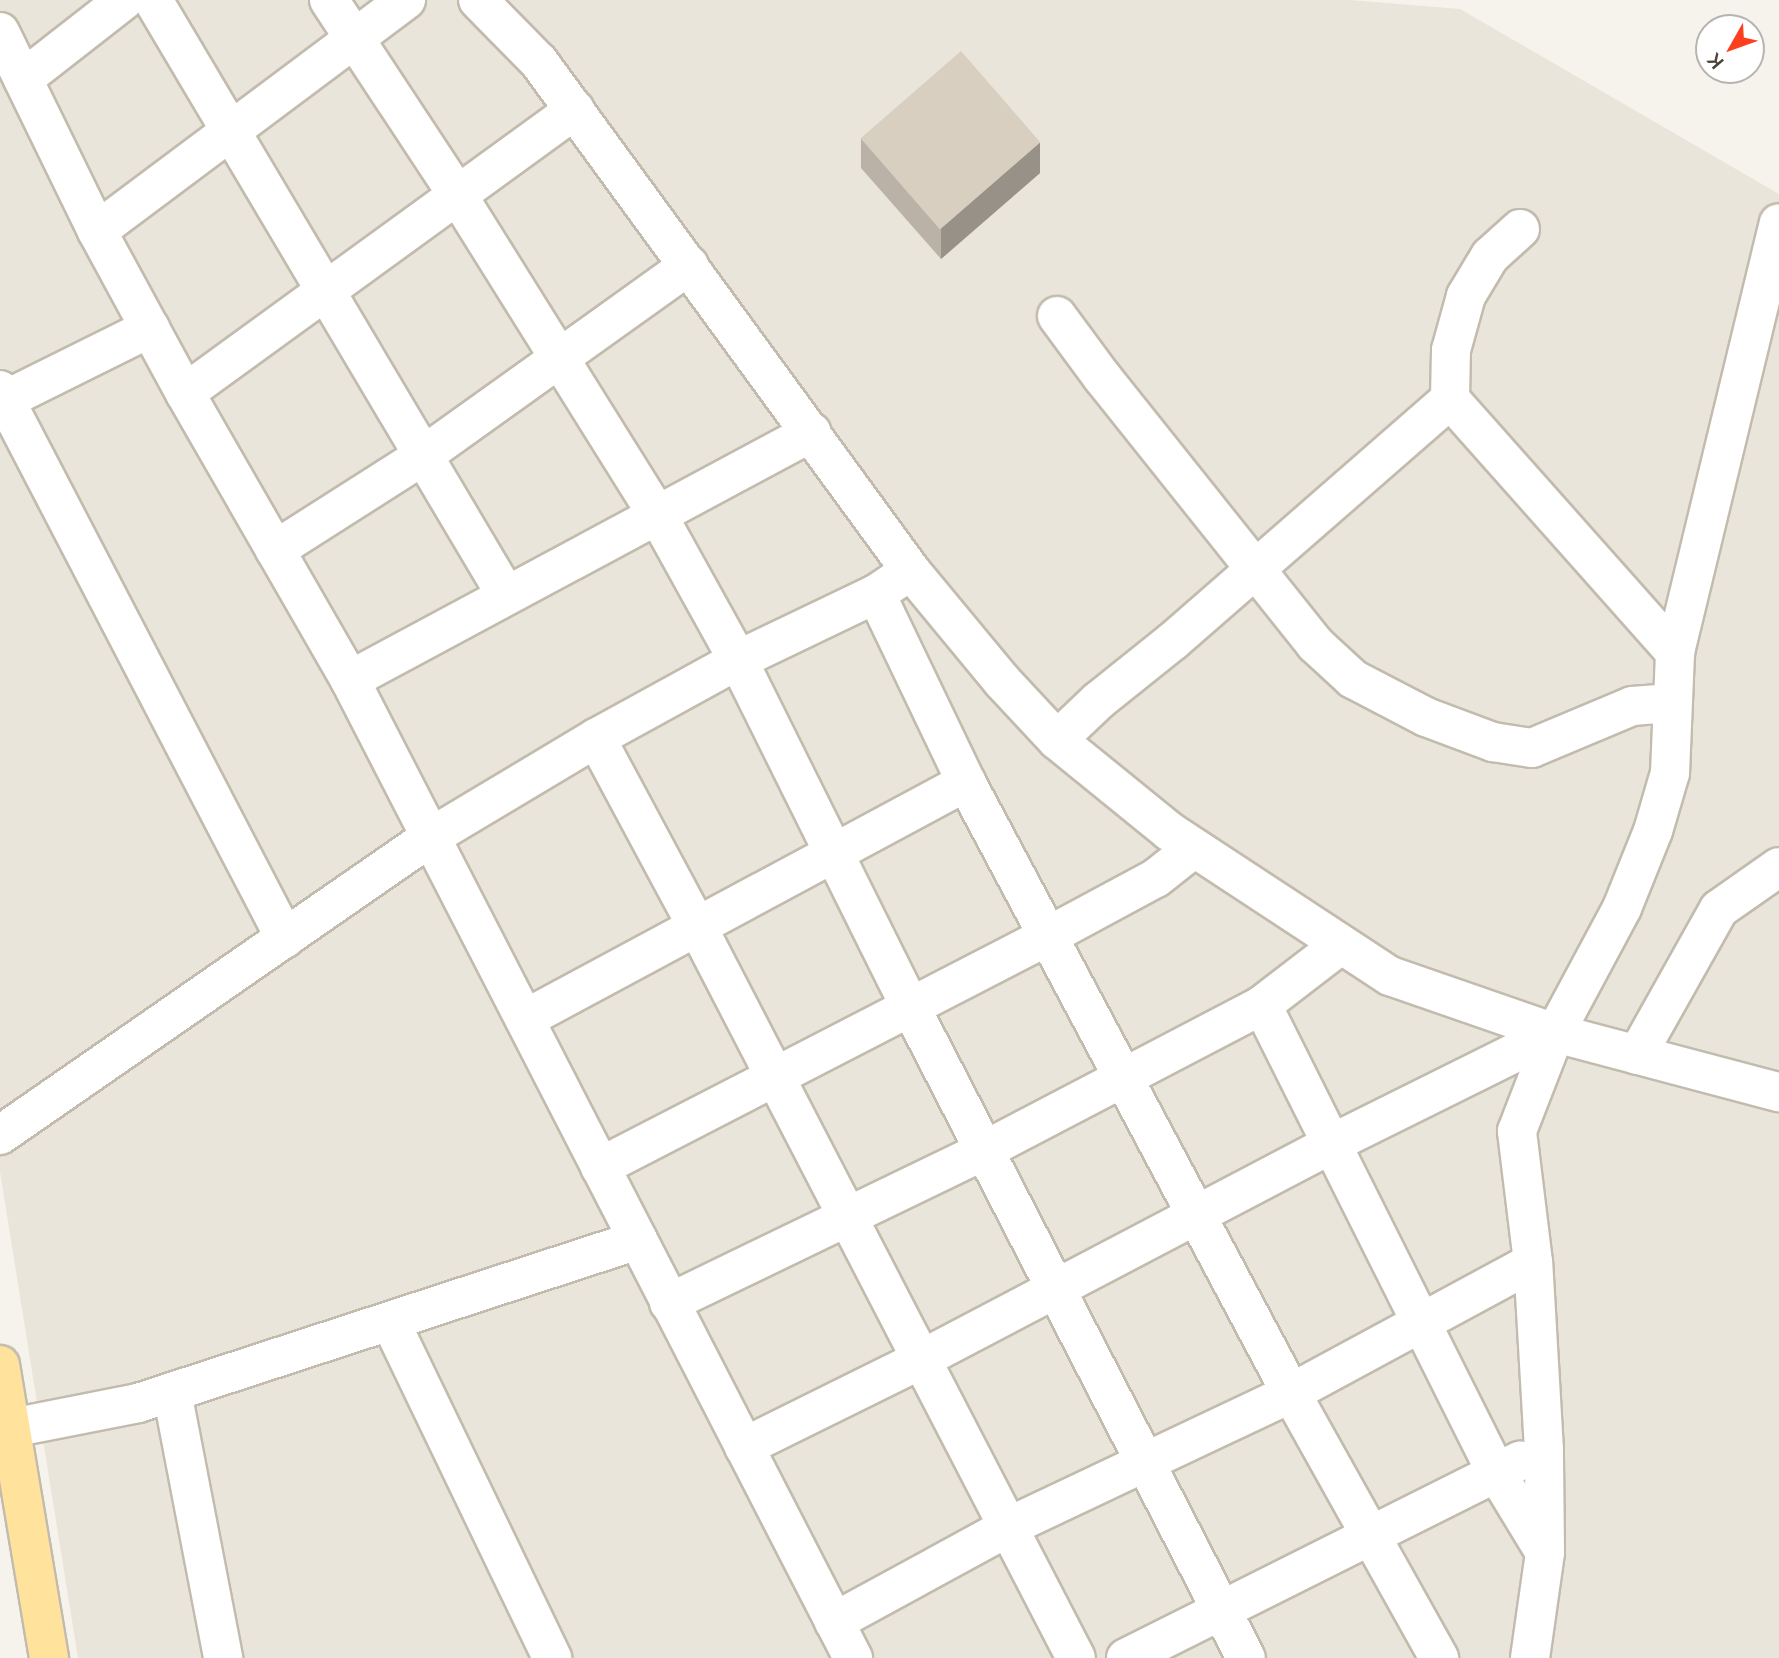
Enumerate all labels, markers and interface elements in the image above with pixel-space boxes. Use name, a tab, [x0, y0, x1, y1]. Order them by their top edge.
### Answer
north arrow	[1695, 14, 1765, 84]
text: K	[1702, 49, 1728, 74]

